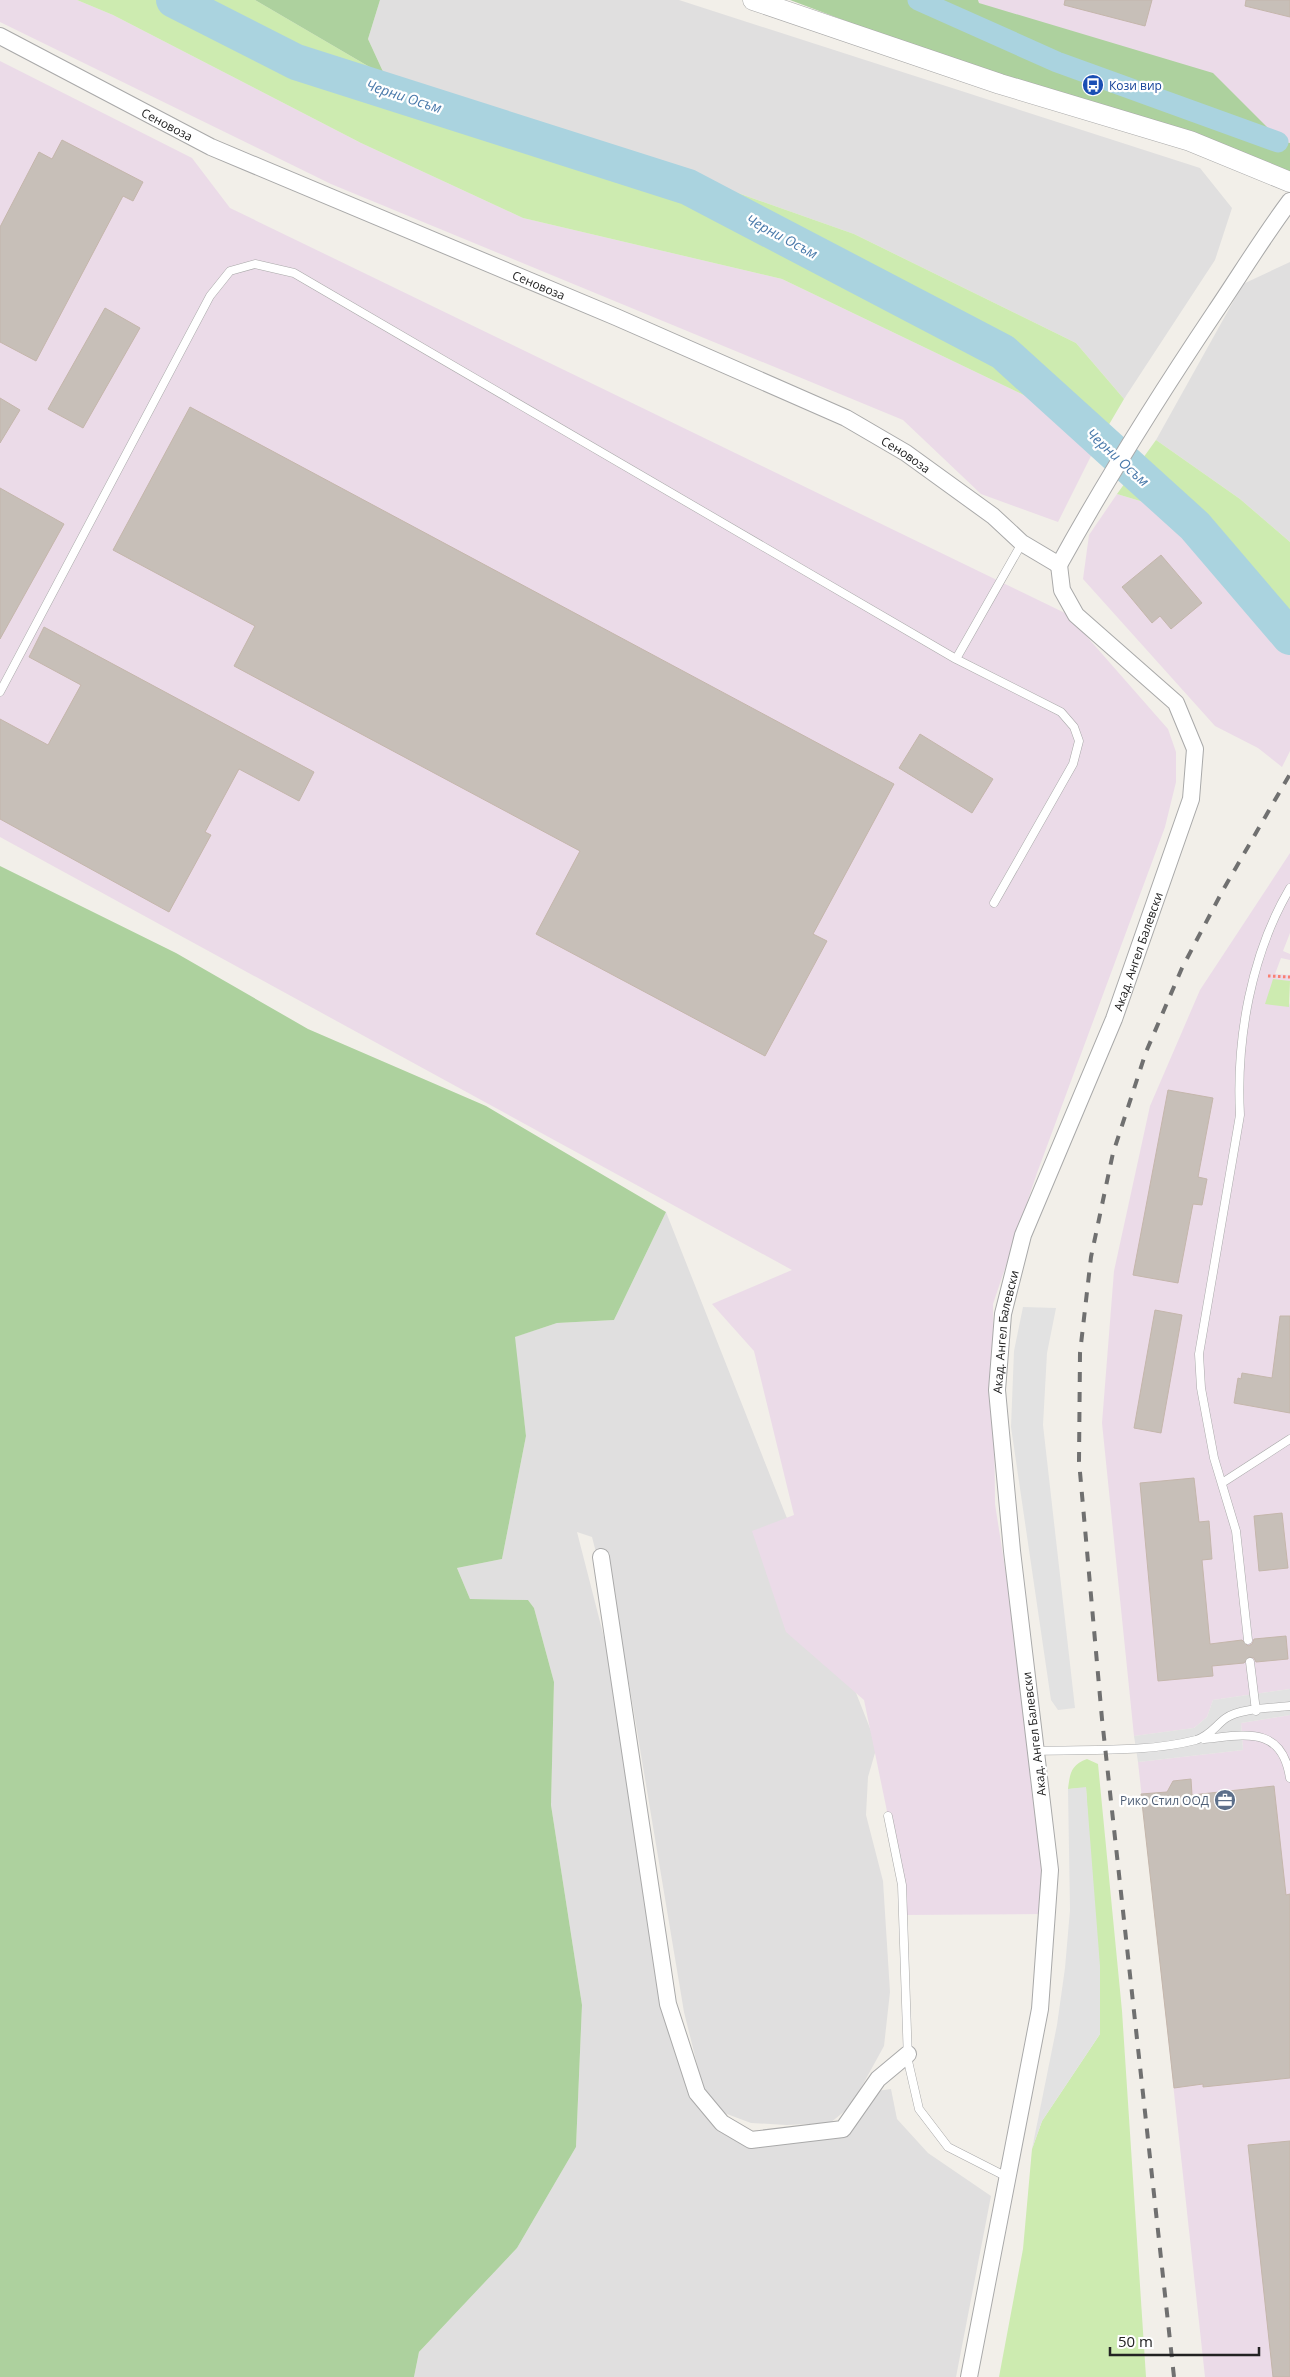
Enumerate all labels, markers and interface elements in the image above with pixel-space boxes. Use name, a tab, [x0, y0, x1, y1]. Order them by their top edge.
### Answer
bus stop icon: Кози вир	[1081, 73, 1105, 97]
water label: Черни Осъм	[364, 75, 445, 117]
place label: Кози вир	[1109, 77, 1162, 94]
street label: Сеновоза	[139, 104, 196, 144]
water label: Черни Осъм	[743, 209, 821, 263]
street label: Сеновоза	[510, 266, 568, 303]
water label: Черни Осъм	[1082, 424, 1154, 491]
street label: Сеновоза	[878, 432, 934, 477]
street label: Акад. Ангел Балевски	[1109, 889, 1166, 1013]
street label: Акад. Ангел Балевски	[988, 1268, 1022, 1394]
street label: Акад. Ангел Балевски	[1018, 1671, 1050, 1797]
office icon: Рико Стил ООД	[1213, 1788, 1237, 1812]
place label: Рико Стил ООД	[1120, 1792, 1209, 1809]
scale bar	[1110, 2324, 1259, 2356]
text: 50 m	[1118, 2331, 1153, 2351]

